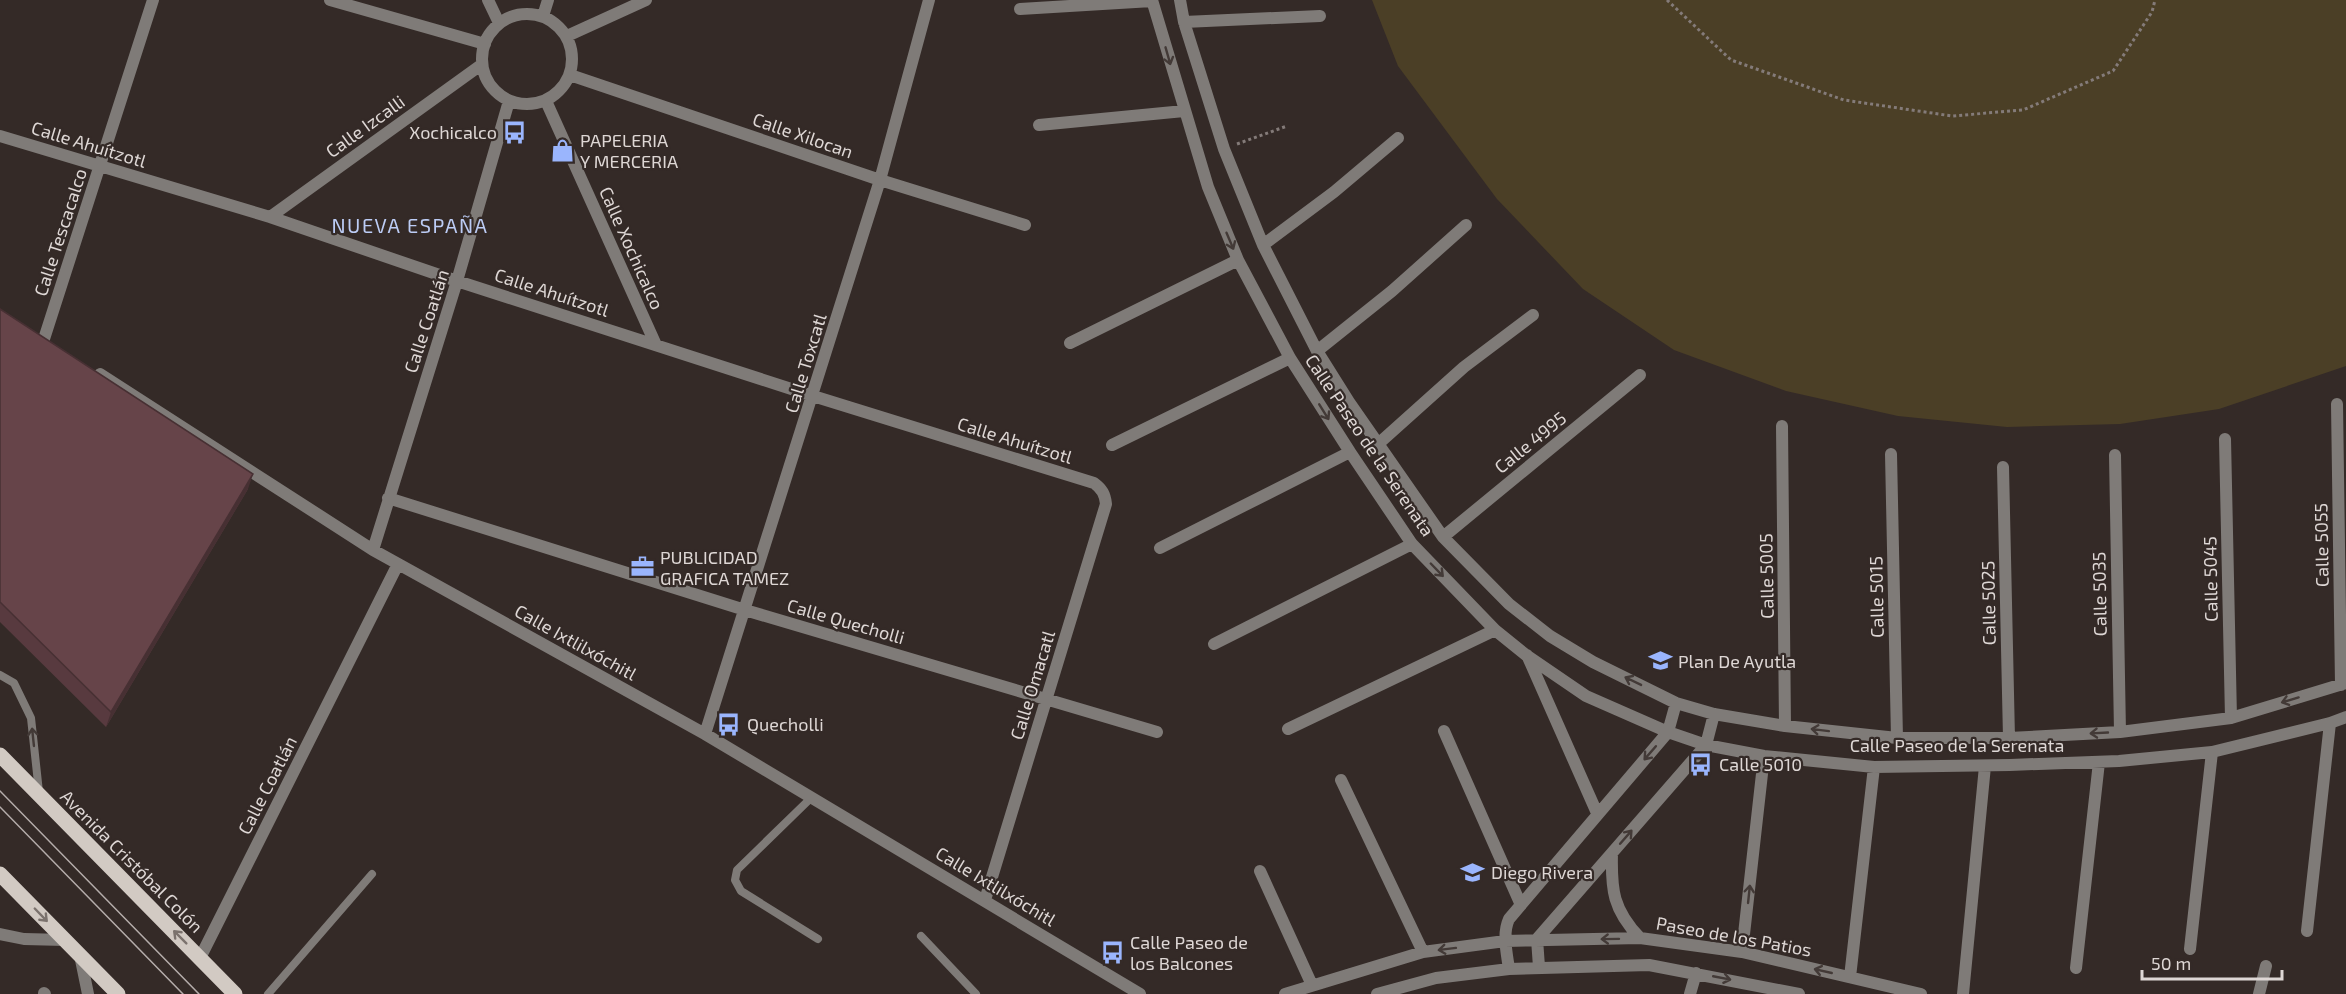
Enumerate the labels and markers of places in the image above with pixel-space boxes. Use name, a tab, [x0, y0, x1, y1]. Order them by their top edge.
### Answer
bus stop icon: Xochicalco	[502, 119, 528, 145]
place label: Xochicalco	[409, 121, 497, 143]
place label: PAPELERIA Y MERCERIA	[580, 129, 679, 172]
shop icon: PAPELERIA Y MERCERIA	[549, 137, 575, 163]
place label: PUBLICIDAD GRAFICA TAMEZ	[660, 546, 789, 589]
office icon: PUBLICIDAD GRAFICA TAMEZ	[629, 554, 655, 580]
school or university icon: Plan De Ayutla	[1647, 648, 1673, 674]
place label: Plan De Ayutla	[1678, 650, 1796, 672]
bus stop icon: Quecholli	[716, 711, 742, 737]
place label: Quecholli	[747, 713, 824, 735]
bus stop icon: Calle 5010	[1688, 751, 1714, 777]
place label: Calle 5010	[1719, 753, 1802, 775]
school or university icon: Diego Rivera	[1460, 859, 1486, 885]
place label: Diego Rivera	[1491, 861, 1593, 883]
place label: Calle Paseo de los Balcones	[1130, 931, 1248, 974]
bus stop icon: Calle Paseo de los Balcones	[1099, 939, 1125, 965]

